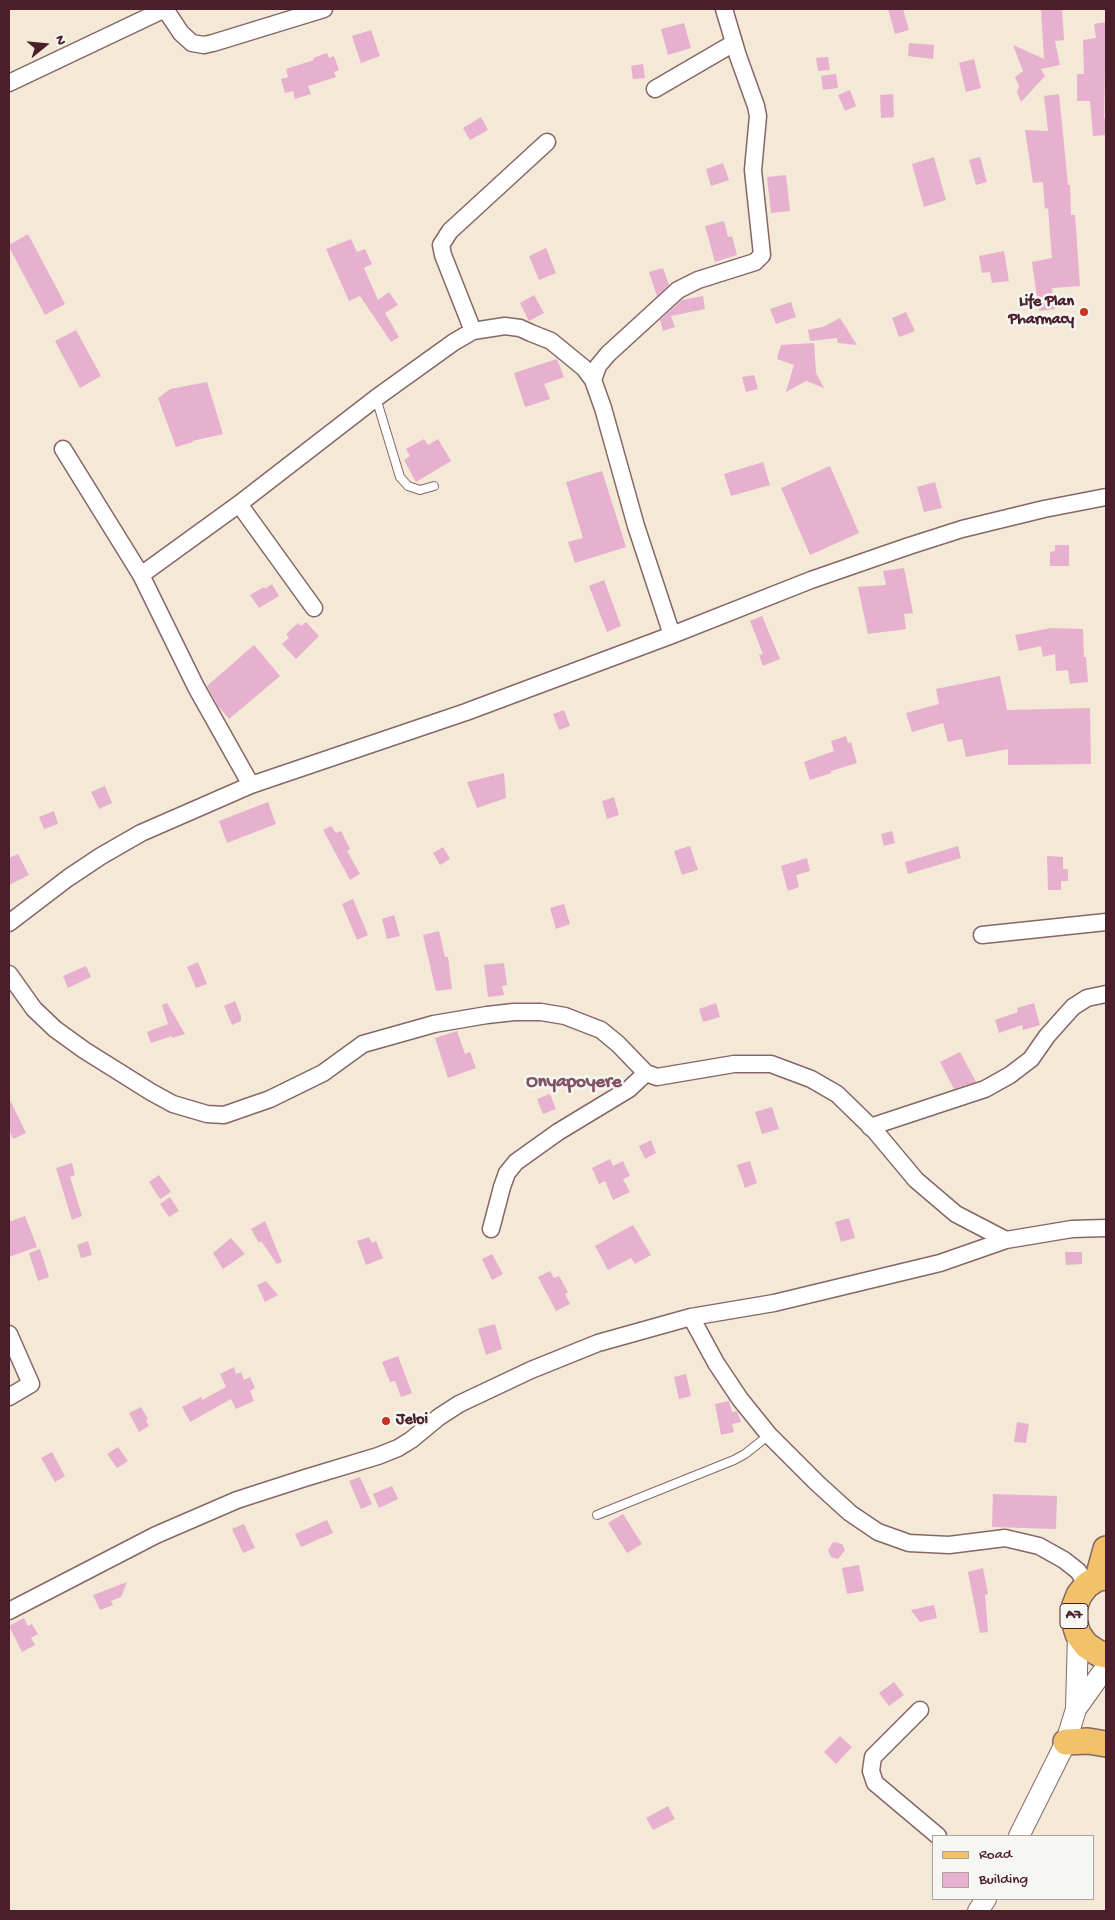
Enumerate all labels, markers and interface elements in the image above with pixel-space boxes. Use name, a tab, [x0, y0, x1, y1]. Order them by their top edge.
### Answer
north arrow	[20, 20, 70, 70]
text: N	[50, 34, 69, 47]
place label: Life Plan Pharmacy	[1008, 293, 1074, 331]
marker: Life Plan Pharmacy	[1078, 306, 1090, 318]
district label: Onyapoyere	[526, 1072, 622, 1094]
place label: Jeloi	[396, 1411, 428, 1431]
marker: Jeloi	[380, 1415, 392, 1427]
road number: A7	[1060, 1604, 1088, 1628]
legend	[932, 1835, 1095, 1900]
text: Road	[979, 1846, 1012, 1864]
text: Building	[979, 1871, 1028, 1889]

